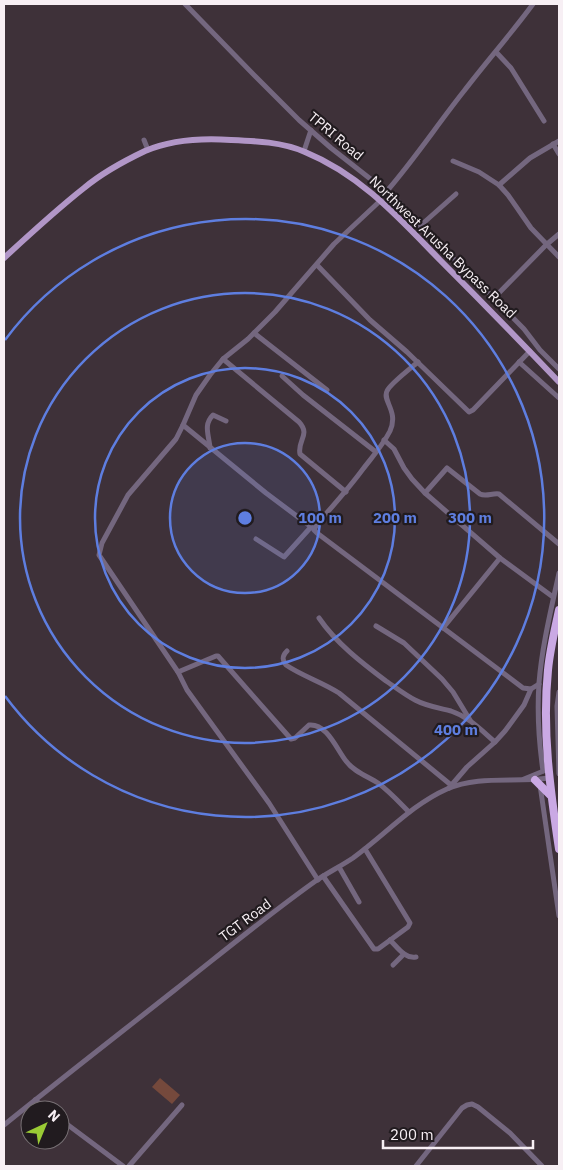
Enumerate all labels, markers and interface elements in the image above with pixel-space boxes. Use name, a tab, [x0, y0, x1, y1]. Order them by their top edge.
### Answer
street label: TPRI Road	[305, 108, 367, 164]
street label: Northwest Arusha Bypass Road	[366, 172, 520, 322]
text: 100 m	[298, 508, 342, 527]
text: 200 m	[373, 508, 417, 527]
text: 300 m	[448, 508, 492, 527]
centre of rings	[236, 509, 254, 527]
text: 400 m	[434, 720, 478, 739]
street label: TGT Road	[215, 895, 275, 945]
north arrow	[20, 1100, 70, 1150]
text: N	[44, 1106, 64, 1126]
scale bar	[383, 1118, 533, 1150]
text: 200 m	[390, 1125, 434, 1144]

